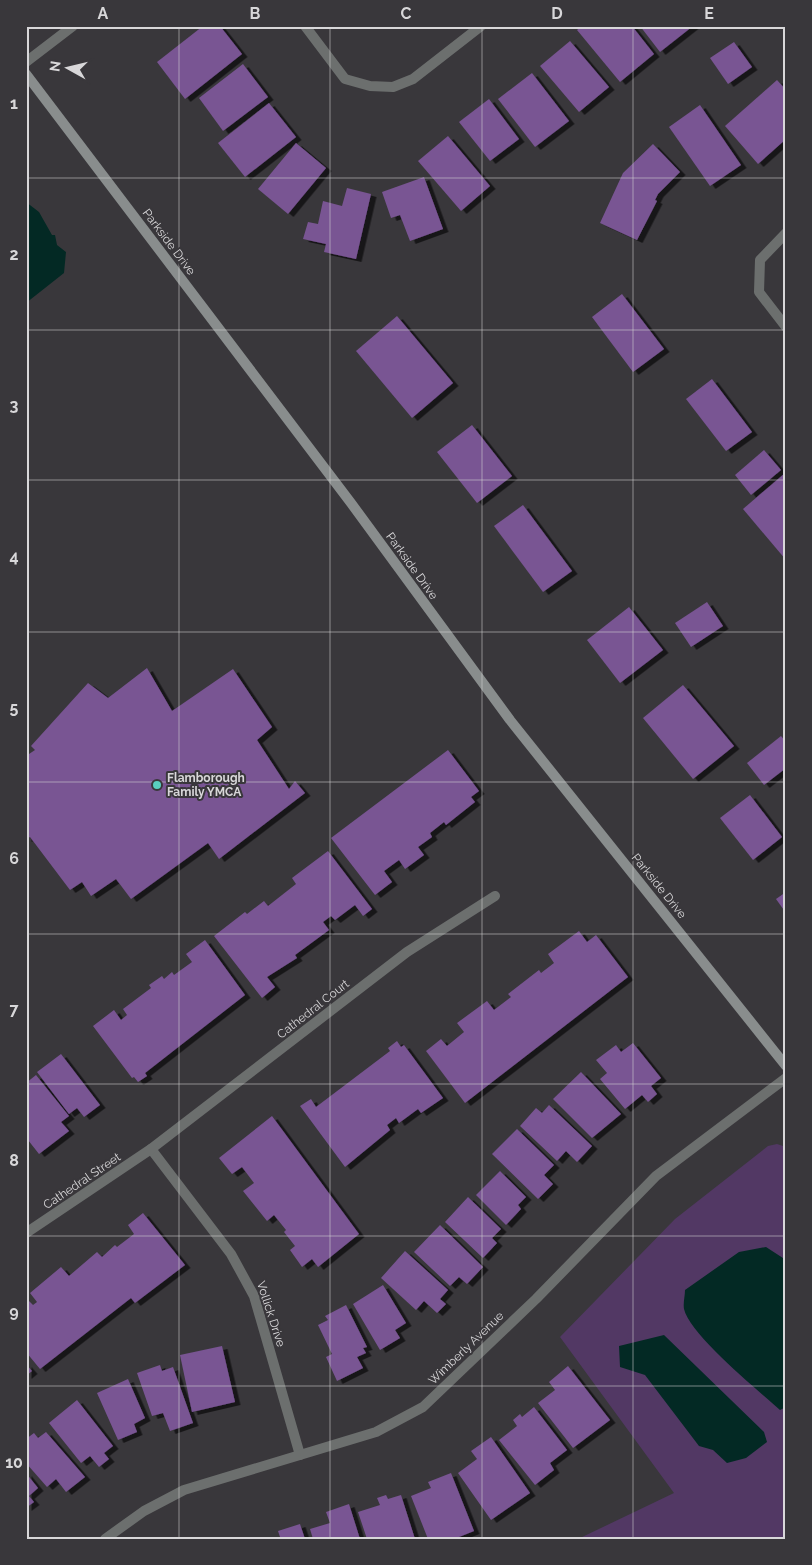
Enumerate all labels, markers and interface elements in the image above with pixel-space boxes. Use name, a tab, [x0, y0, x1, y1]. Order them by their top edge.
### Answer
text: A	[98, 4, 109, 23]
text: B	[250, 4, 261, 23]
text: C	[401, 4, 412, 23]
text: D	[551, 4, 563, 23]
text: E	[704, 4, 714, 23]
north arrow	[42, 42, 92, 92]
text: N	[46, 60, 64, 73]
text: 1	[10, 94, 18, 113]
street label: Parkside Drive	[140, 206, 198, 278]
text: 2	[9, 245, 19, 264]
text: 3	[10, 396, 19, 415]
street label: Parkside Drive	[383, 530, 441, 602]
text: 4	[9, 547, 19, 566]
text: 5	[10, 698, 19, 717]
place label: Flamborough Family YMCA	[167, 771, 245, 799]
marker: Flamborough Family YMCA	[151, 779, 163, 791]
text: 6	[9, 849, 19, 868]
street label: Parkside Drive	[629, 851, 689, 921]
street label: Cathedral Court	[274, 976, 352, 1042]
text: 7	[10, 1000, 19, 1019]
street label: Cathedral Street	[41, 1150, 123, 1212]
text: 8	[9, 1151, 19, 1170]
street label: Vollick Drive	[254, 1279, 288, 1349]
text: 9	[9, 1302, 19, 1321]
street label: Wimberly Avenue	[426, 1309, 506, 1387]
text: 10	[5, 1453, 23, 1472]

